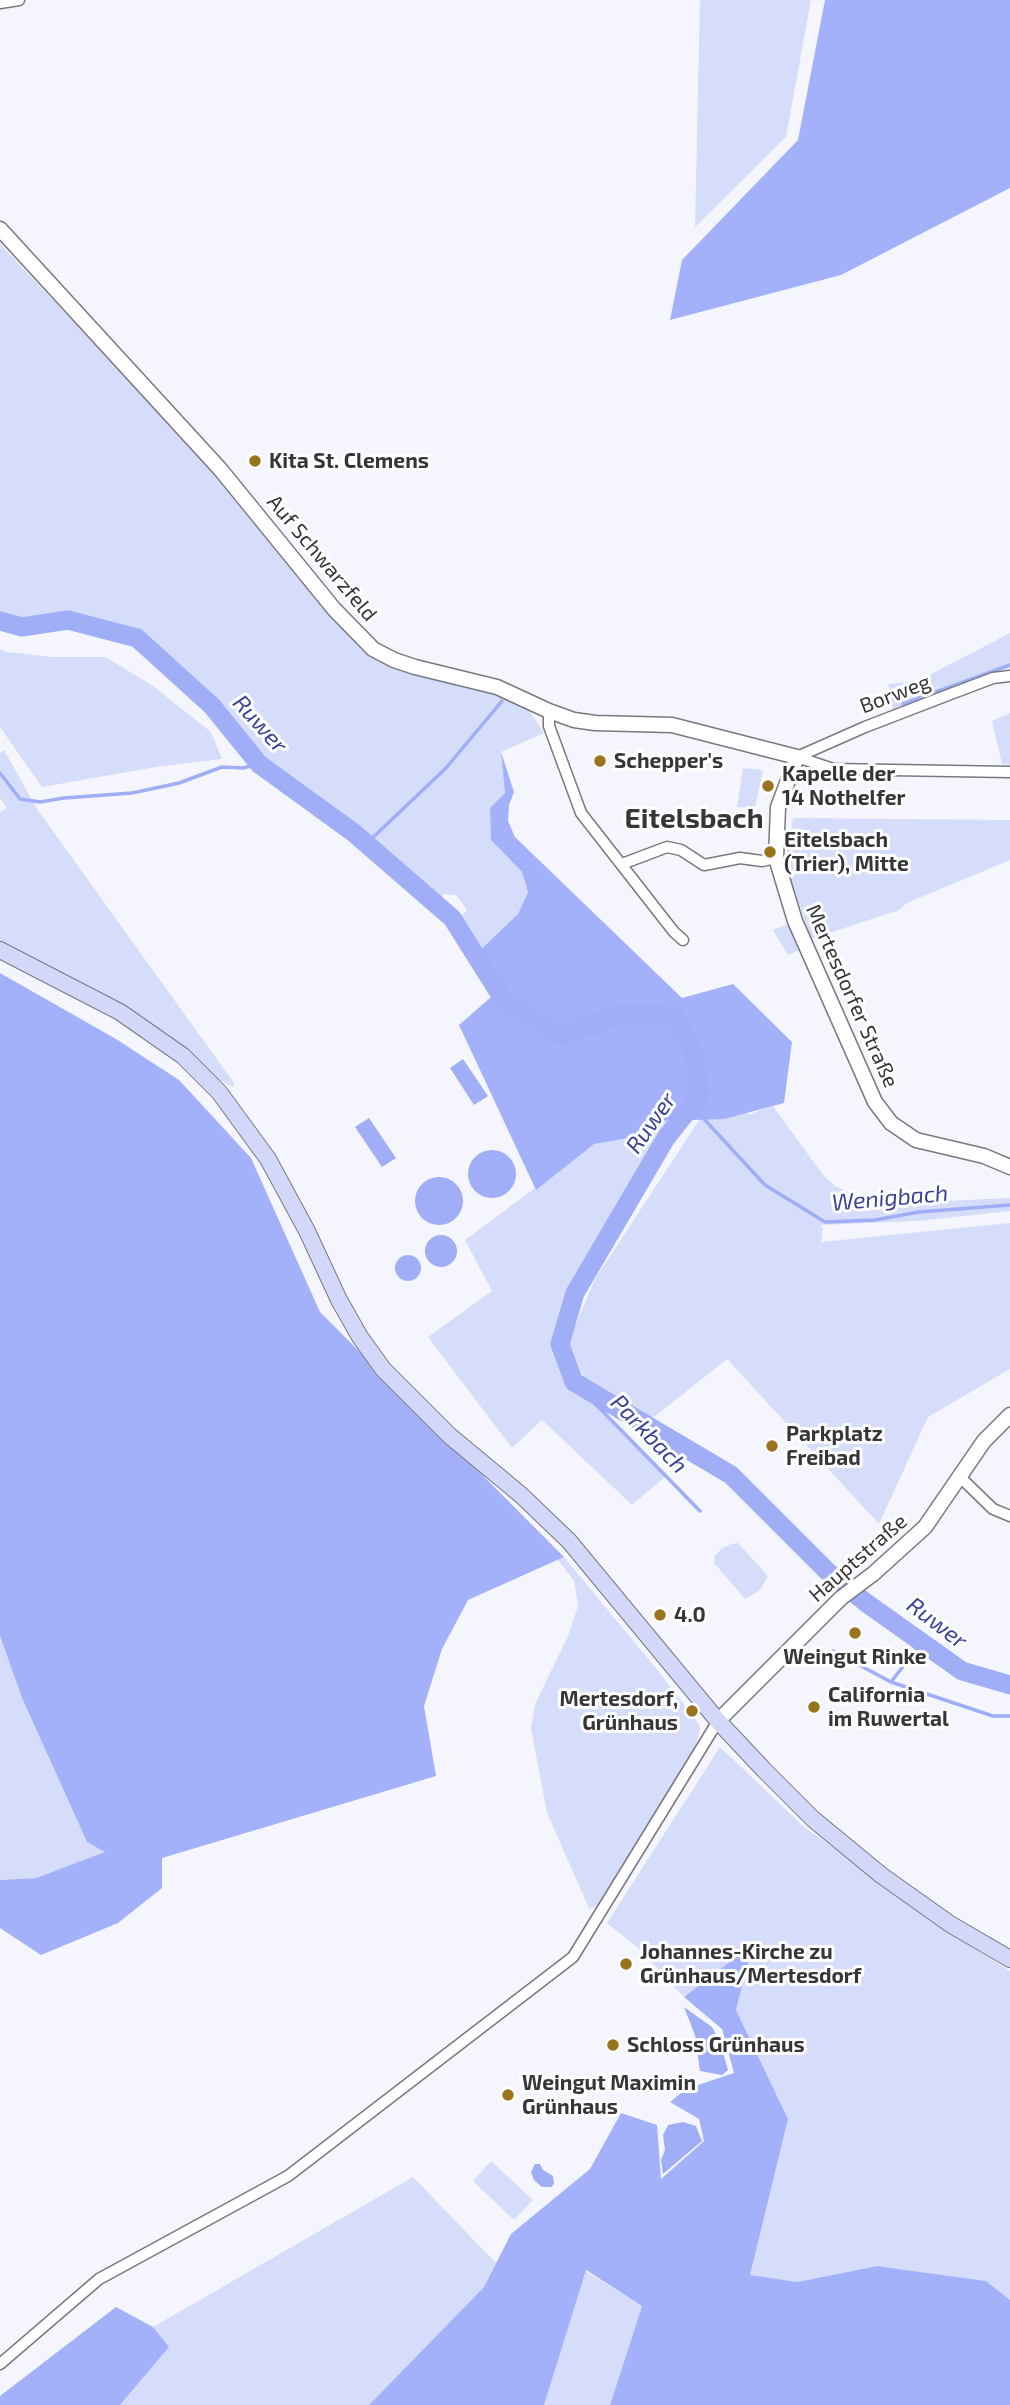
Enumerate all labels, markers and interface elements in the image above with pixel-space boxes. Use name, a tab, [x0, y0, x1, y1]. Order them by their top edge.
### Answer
place label: Kita St. Clemens	[269, 448, 429, 474]
marker: Kita St. Clemens	[247, 453, 263, 469]
street label: Auf Schwarzfeld	[262, 490, 382, 626]
street label: Borweg	[856, 669, 934, 719]
water label: Ruwer	[227, 689, 293, 759]
place label: Schepper's	[614, 748, 723, 774]
marker: Schepper's	[592, 753, 608, 769]
place label: Kapelle der 14 Nothelfer	[782, 761, 905, 811]
marker: Kapelle der 14 Nothelfer	[760, 778, 776, 794]
district label: Eitelsbach	[625, 802, 763, 836]
place label: Eitelsbach (Trier), Mitte	[784, 827, 909, 877]
marker: Eitelsbach (Trier), Mitte	[762, 844, 778, 860]
street label: Mertesdorfer Straße	[800, 901, 904, 1091]
water label: Ruwer	[620, 1087, 682, 1159]
water label: Wenigbach	[831, 1179, 949, 1217]
water label: Parkbach	[605, 1389, 693, 1479]
place label: Parkplatz Freibad	[786, 1421, 883, 1471]
marker: Parkplatz Freibad	[764, 1438, 780, 1454]
street label: Hauptstraße	[804, 1509, 912, 1607]
water label: Ruwer	[901, 1591, 973, 1655]
place label: 4.0	[674, 1602, 706, 1628]
marker: 4.0	[652, 1607, 668, 1623]
marker: Weingut Rinke	[847, 1625, 863, 1641]
place label: Weingut Rinke	[783, 1644, 927, 1670]
place label: California im Ruwertal	[828, 1682, 949, 1732]
place label: Mertesdorf, Grünhaus	[560, 1686, 678, 1736]
marker: California im Ruwertal	[806, 1699, 822, 1715]
marker: Mertesdorf, Grünhaus	[684, 1703, 700, 1719]
place label: Johannes-Kirche zu Grünhaus/Mertesdorf	[640, 1939, 861, 1989]
marker: Johannes-Kirche zu Grünhaus/Mertesdorf	[618, 1956, 634, 1972]
place label: Schloss Grünhaus	[627, 2032, 805, 2058]
marker: Schloss Grünhaus	[605, 2037, 621, 2053]
place label: Weingut Maximin Grünhaus	[522, 2070, 696, 2120]
marker: Weingut Maximin Grünhaus	[500, 2087, 516, 2103]

